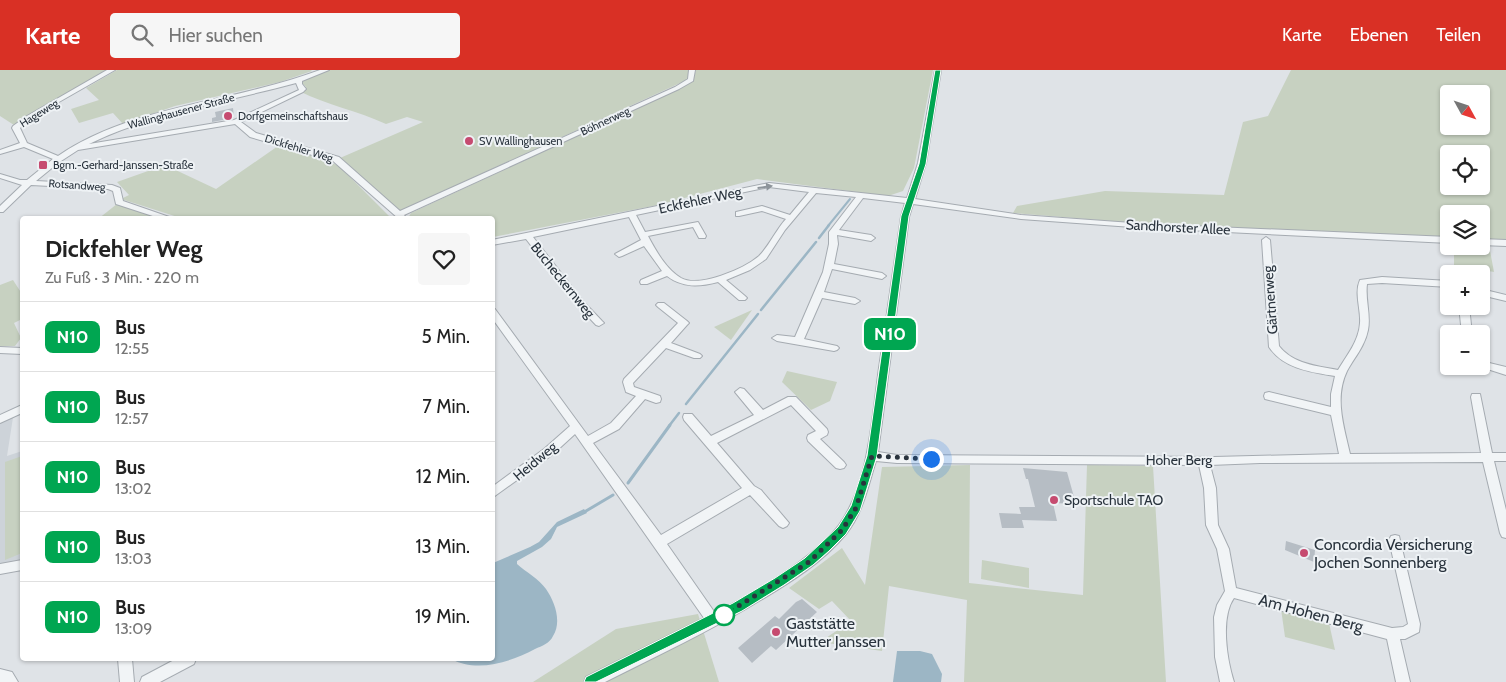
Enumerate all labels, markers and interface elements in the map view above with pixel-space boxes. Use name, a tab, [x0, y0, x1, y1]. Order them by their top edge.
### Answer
search box	[110, 13, 460, 58]
text: Karte	[25, 21, 80, 50]
icon: search	[128, 21, 156, 49]
text: Hier suchen	[168, 24, 263, 47]
text: Karte	[1282, 24, 1322, 46]
text: Ebenen	[1350, 24, 1408, 46]
text: Teilen	[1436, 24, 1481, 46]
north arrow	[1440, 85, 1490, 135]
map controls	[1440, 85, 1490, 375]
street label: Wallinghausener Straße	[126, 90, 236, 132]
street label: Hageweg	[17, 95, 61, 130]
street label: Böhnerweg	[578, 103, 632, 139]
place label: Dorfgemeinschaftshaus	[238, 109, 349, 123]
marker: Dorfgemeinschaftshaus	[222, 110, 234, 122]
street label: Dickfehler Weg	[263, 131, 335, 165]
place label: SV Wallinghausen	[479, 134, 562, 148]
marker: SV Wallinghausen	[463, 135, 475, 147]
button: locate	[1440, 145, 1490, 195]
place label: Bgm.-Gerhard-Janssen-Straße	[53, 158, 194, 172]
marker: Bgm.-Gerhard-Janssen-Straße	[37, 159, 49, 171]
street label: Rotsandweg	[48, 176, 107, 194]
street label: Eckfehler Weg	[657, 182, 744, 218]
one-way arrow	[758, 182, 774, 190]
button: layers	[1440, 205, 1490, 255]
street label: Sandhorster Allee	[1125, 215, 1231, 239]
button: heart	[418, 233, 470, 285]
text: Dickfehler Weg	[45, 234, 202, 263]
street label: Bucheckernweg	[527, 238, 600, 322]
street label: Gärtnerweg	[1259, 264, 1281, 335]
button: +	[1440, 265, 1490, 315]
text: Zu Fuß · 3 Min. · 220 m	[45, 268, 199, 287]
text: Bus	[115, 316, 145, 339]
line badge: N10	[861, 318, 919, 350]
text: N10	[874, 323, 906, 345]
text: 5 Min.	[422, 325, 470, 348]
button: −	[1440, 325, 1490, 375]
text: N10	[56, 326, 89, 348]
text: 12:55	[115, 339, 149, 358]
text: Bus	[115, 386, 145, 409]
text: 7 Min.	[422, 395, 470, 418]
text: N10	[56, 396, 89, 418]
text: 12:57	[115, 409, 149, 428]
street label: Heidweg	[509, 437, 561, 485]
your location	[919, 447, 944, 472]
street label: Hoher Berg	[1146, 451, 1213, 469]
text: Bus	[115, 456, 145, 479]
text: 12 Min.	[416, 465, 470, 488]
text: N10	[56, 466, 89, 488]
text: 13:02	[115, 479, 152, 498]
place label: Sportschule TAO	[1064, 491, 1164, 509]
marker: Sportschule TAO	[1048, 494, 1060, 506]
text: Bus	[115, 526, 145, 549]
text: 13 Min.	[415, 535, 470, 558]
place label: Concordia Versicherung Jochen Sonnenberg	[1313, 535, 1473, 572]
text: N10	[56, 536, 89, 558]
marker: Concordia Versicherung Jochen Sonnenberg	[1298, 547, 1310, 559]
text: 13:03	[115, 549, 152, 568]
street label: Am Hohen Berg	[1257, 590, 1366, 636]
text: Bus	[115, 596, 145, 619]
unlabelled marker	[713, 604, 735, 626]
text: 19 Min.	[415, 605, 470, 628]
text: N10	[56, 606, 89, 628]
place label: Gaststätte Mutter Janssen	[786, 614, 886, 651]
text: 13:09	[115, 619, 152, 638]
marker: Gaststätte Mutter Janssen	[770, 626, 782, 638]

